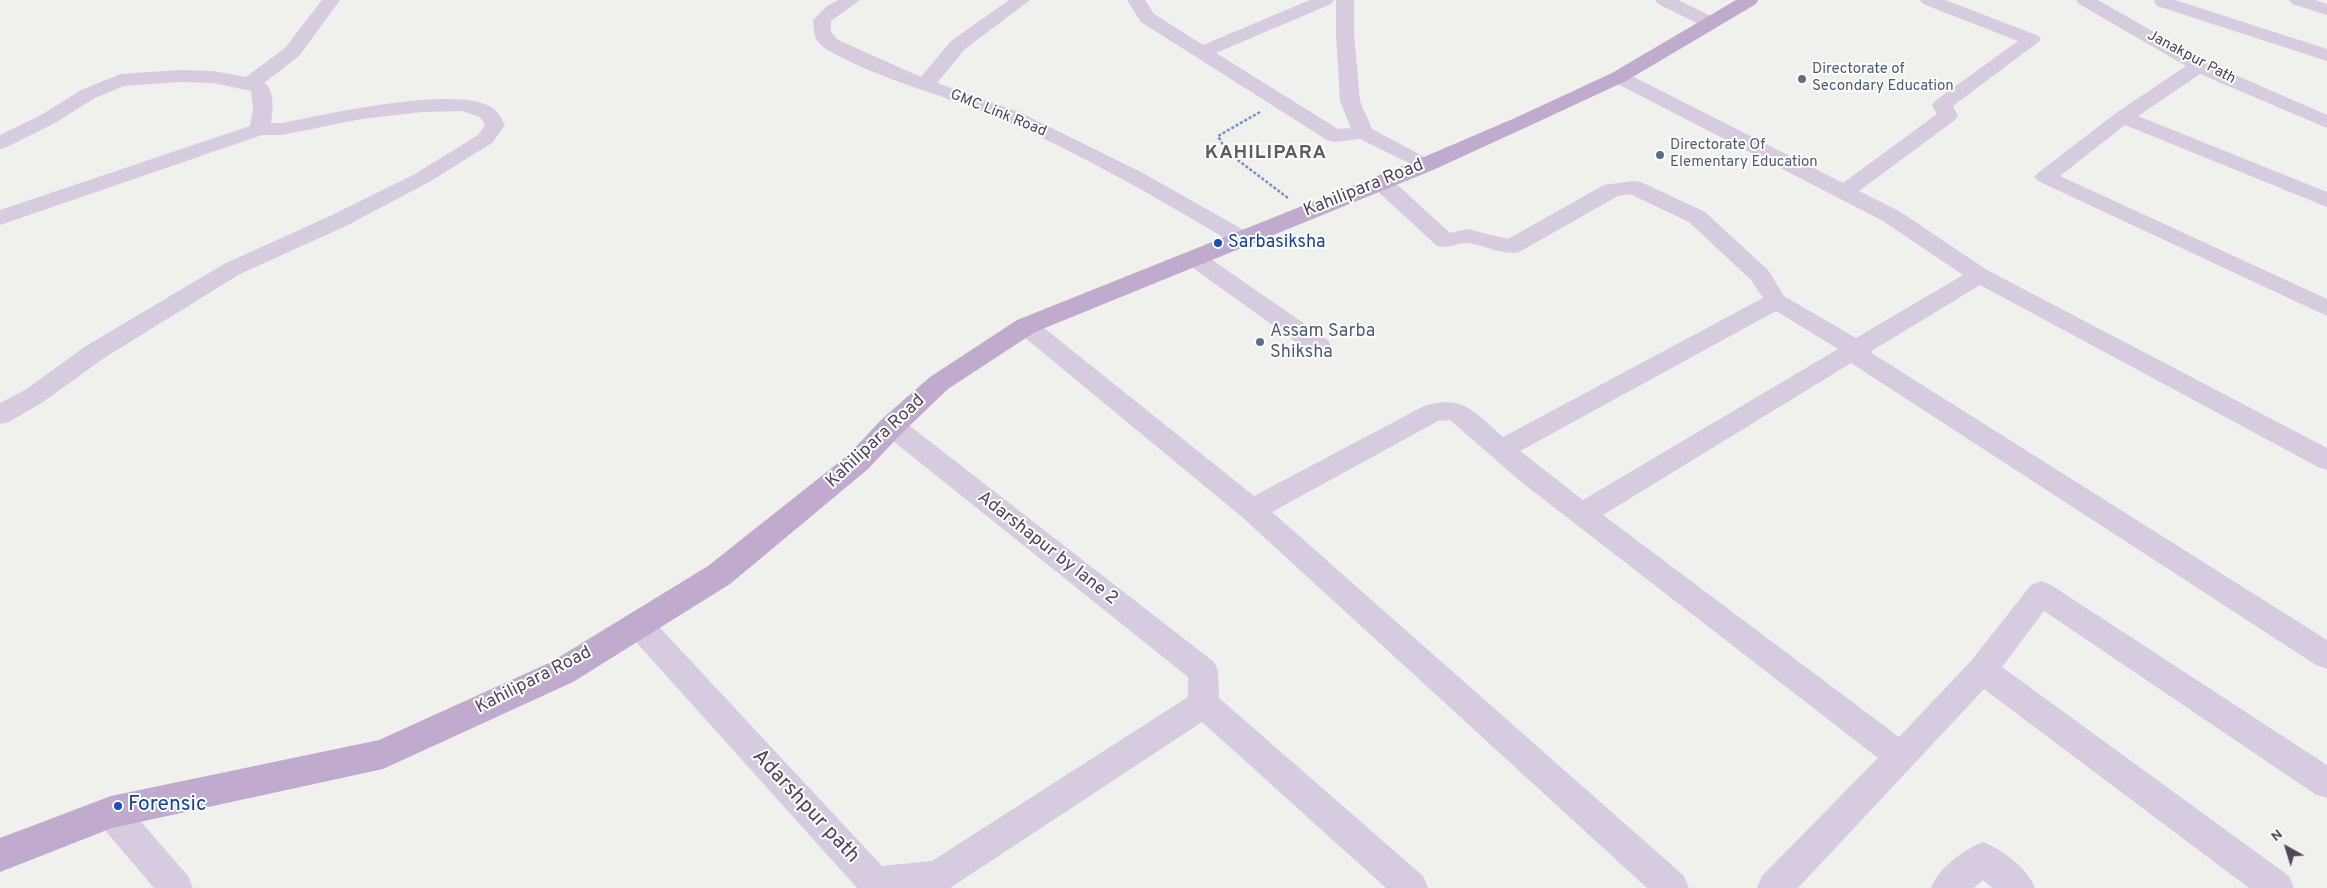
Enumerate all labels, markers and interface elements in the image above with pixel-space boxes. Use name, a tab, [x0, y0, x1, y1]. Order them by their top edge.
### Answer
street label: Janakpur Path	[2144, 27, 2238, 89]
place label: Directorate of Secondary Education	[1812, 61, 1954, 96]
marker: Directorate of Secondary Education	[1796, 73, 1808, 85]
street label: GMC Link Road	[947, 86, 1049, 142]
place label: Directorate Of Elementary Education	[1670, 137, 1818, 172]
district label: KAHILIPARA	[1204, 143, 1328, 165]
marker: Directorate Of Elementary Education	[1654, 149, 1666, 161]
street label: Kahilipara Road	[1301, 155, 1427, 223]
place label: Sarbasiksha	[1228, 232, 1326, 254]
marker: Sarbasiksha	[1212, 237, 1224, 249]
place label: Assam Sarba Shiksha	[1270, 321, 1375, 364]
marker: Assam Sarba Shiksha	[1254, 336, 1266, 348]
street label: Kahilipara Road	[822, 391, 930, 493]
street label: Adarshapur by lane 2	[972, 487, 1122, 611]
street label: Kahilipara Road	[472, 643, 596, 719]
street label: Adarshpur path	[746, 745, 864, 869]
place label: Forensic	[128, 793, 206, 819]
marker: Forensic	[112, 800, 124, 812]
north arrow	[2262, 823, 2312, 873]
text: N	[2268, 826, 2287, 846]

